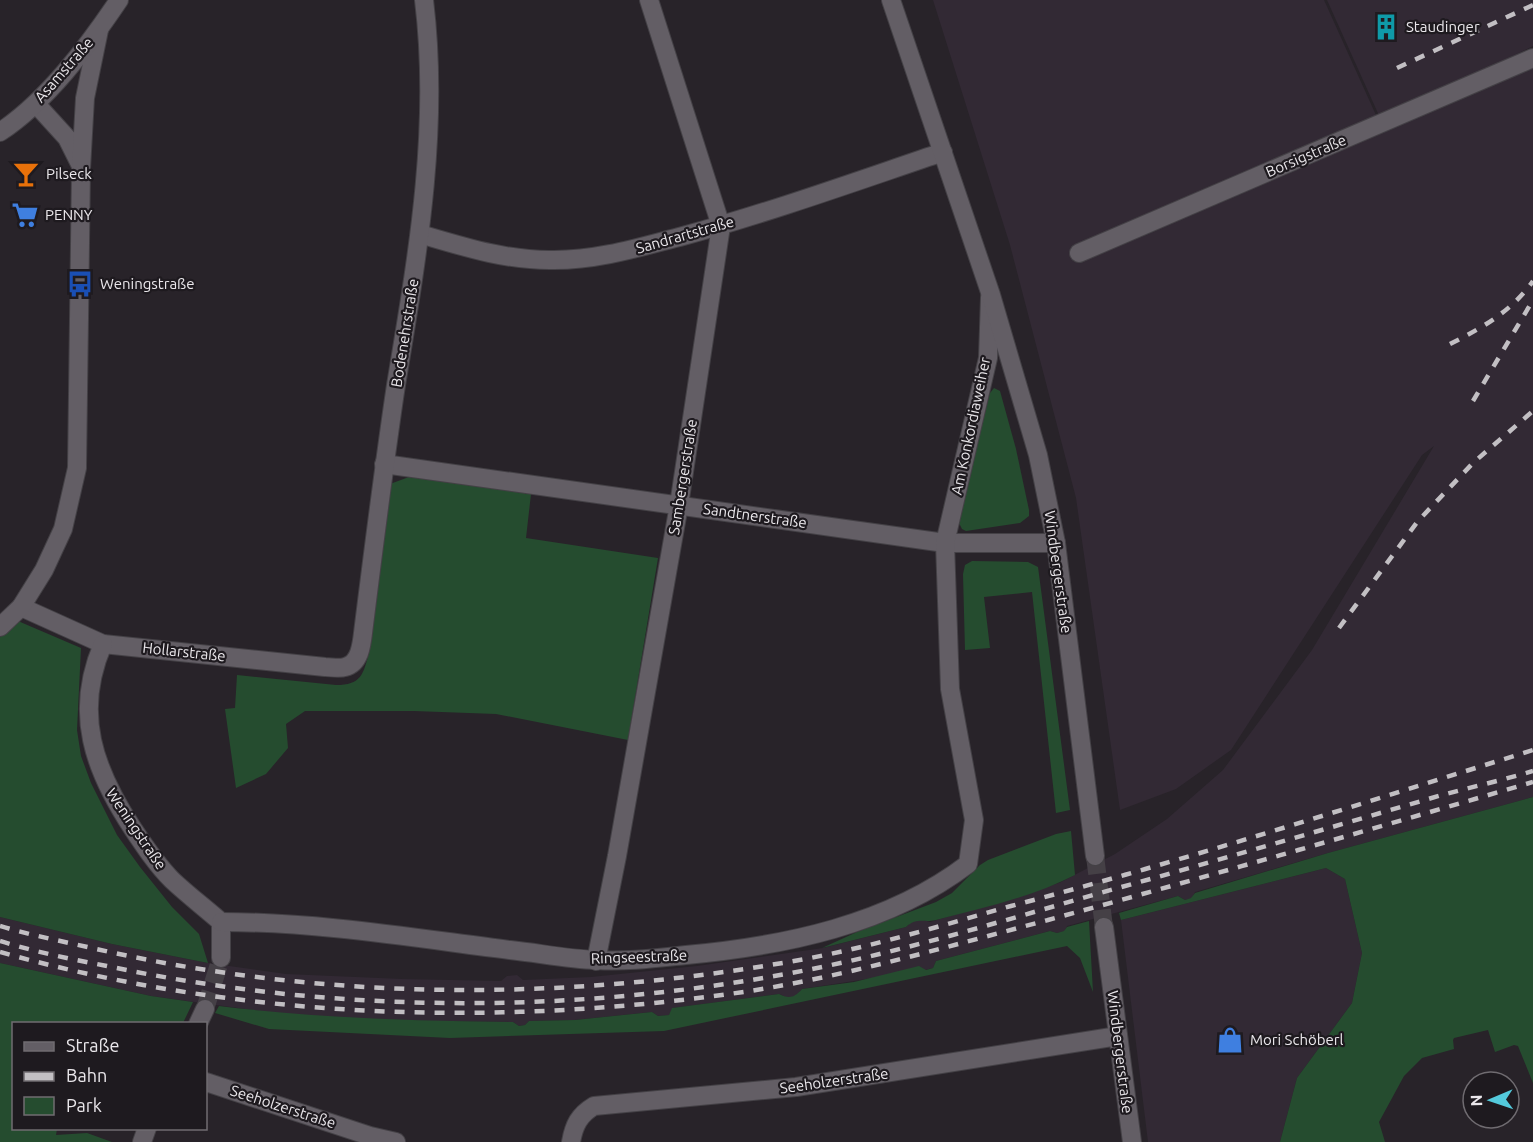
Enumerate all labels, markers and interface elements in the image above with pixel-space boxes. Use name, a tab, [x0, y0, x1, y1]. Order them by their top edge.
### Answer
building icon: Staudinger	[1371, 12, 1401, 42]
place label: Staudinger	[1406, 18, 1480, 35]
street label: Asamstraße	[31, 34, 96, 106]
street label: Borsigstraße	[1263, 131, 1349, 180]
bar icon: Pilseck	[11, 159, 41, 189]
place label: Pilseck	[46, 165, 92, 182]
supermarket icon: PENNY	[10, 200, 40, 230]
place label: PENNY	[45, 206, 93, 223]
street label: Sandrartstraße	[634, 212, 736, 257]
bus stop icon: Weningstraße	[65, 269, 95, 299]
place label: Weningstraße	[100, 275, 194, 292]
street label: Bodenehrstraße	[388, 277, 421, 388]
street label: Am Konkordiaweiher	[948, 355, 993, 496]
street label: Sambergerstraße	[665, 418, 700, 536]
street label: Sandtnerstraße	[702, 500, 808, 531]
street label: Windbergerstraße	[1041, 510, 1076, 634]
street label: Hollarstraße	[142, 639, 227, 664]
street label: Weningstraße	[103, 785, 170, 873]
street label: Ringseestraße	[591, 946, 687, 967]
street label: Windbergerstraße	[1105, 990, 1136, 1114]
legend	[12, 1022, 207, 1130]
shop icon: Mori Schöberl	[1215, 1025, 1245, 1055]
place label: Mori Schöberl	[1250, 1031, 1343, 1048]
text: Straße	[66, 1035, 119, 1055]
street label: Seeholzerstraße	[778, 1064, 889, 1097]
text: Bahn	[66, 1065, 107, 1085]
north arrow	[1461, 1070, 1521, 1130]
street label: Seeholzerstraße	[228, 1082, 338, 1132]
text: N	[1467, 1094, 1485, 1107]
text: Park	[66, 1095, 102, 1115]

